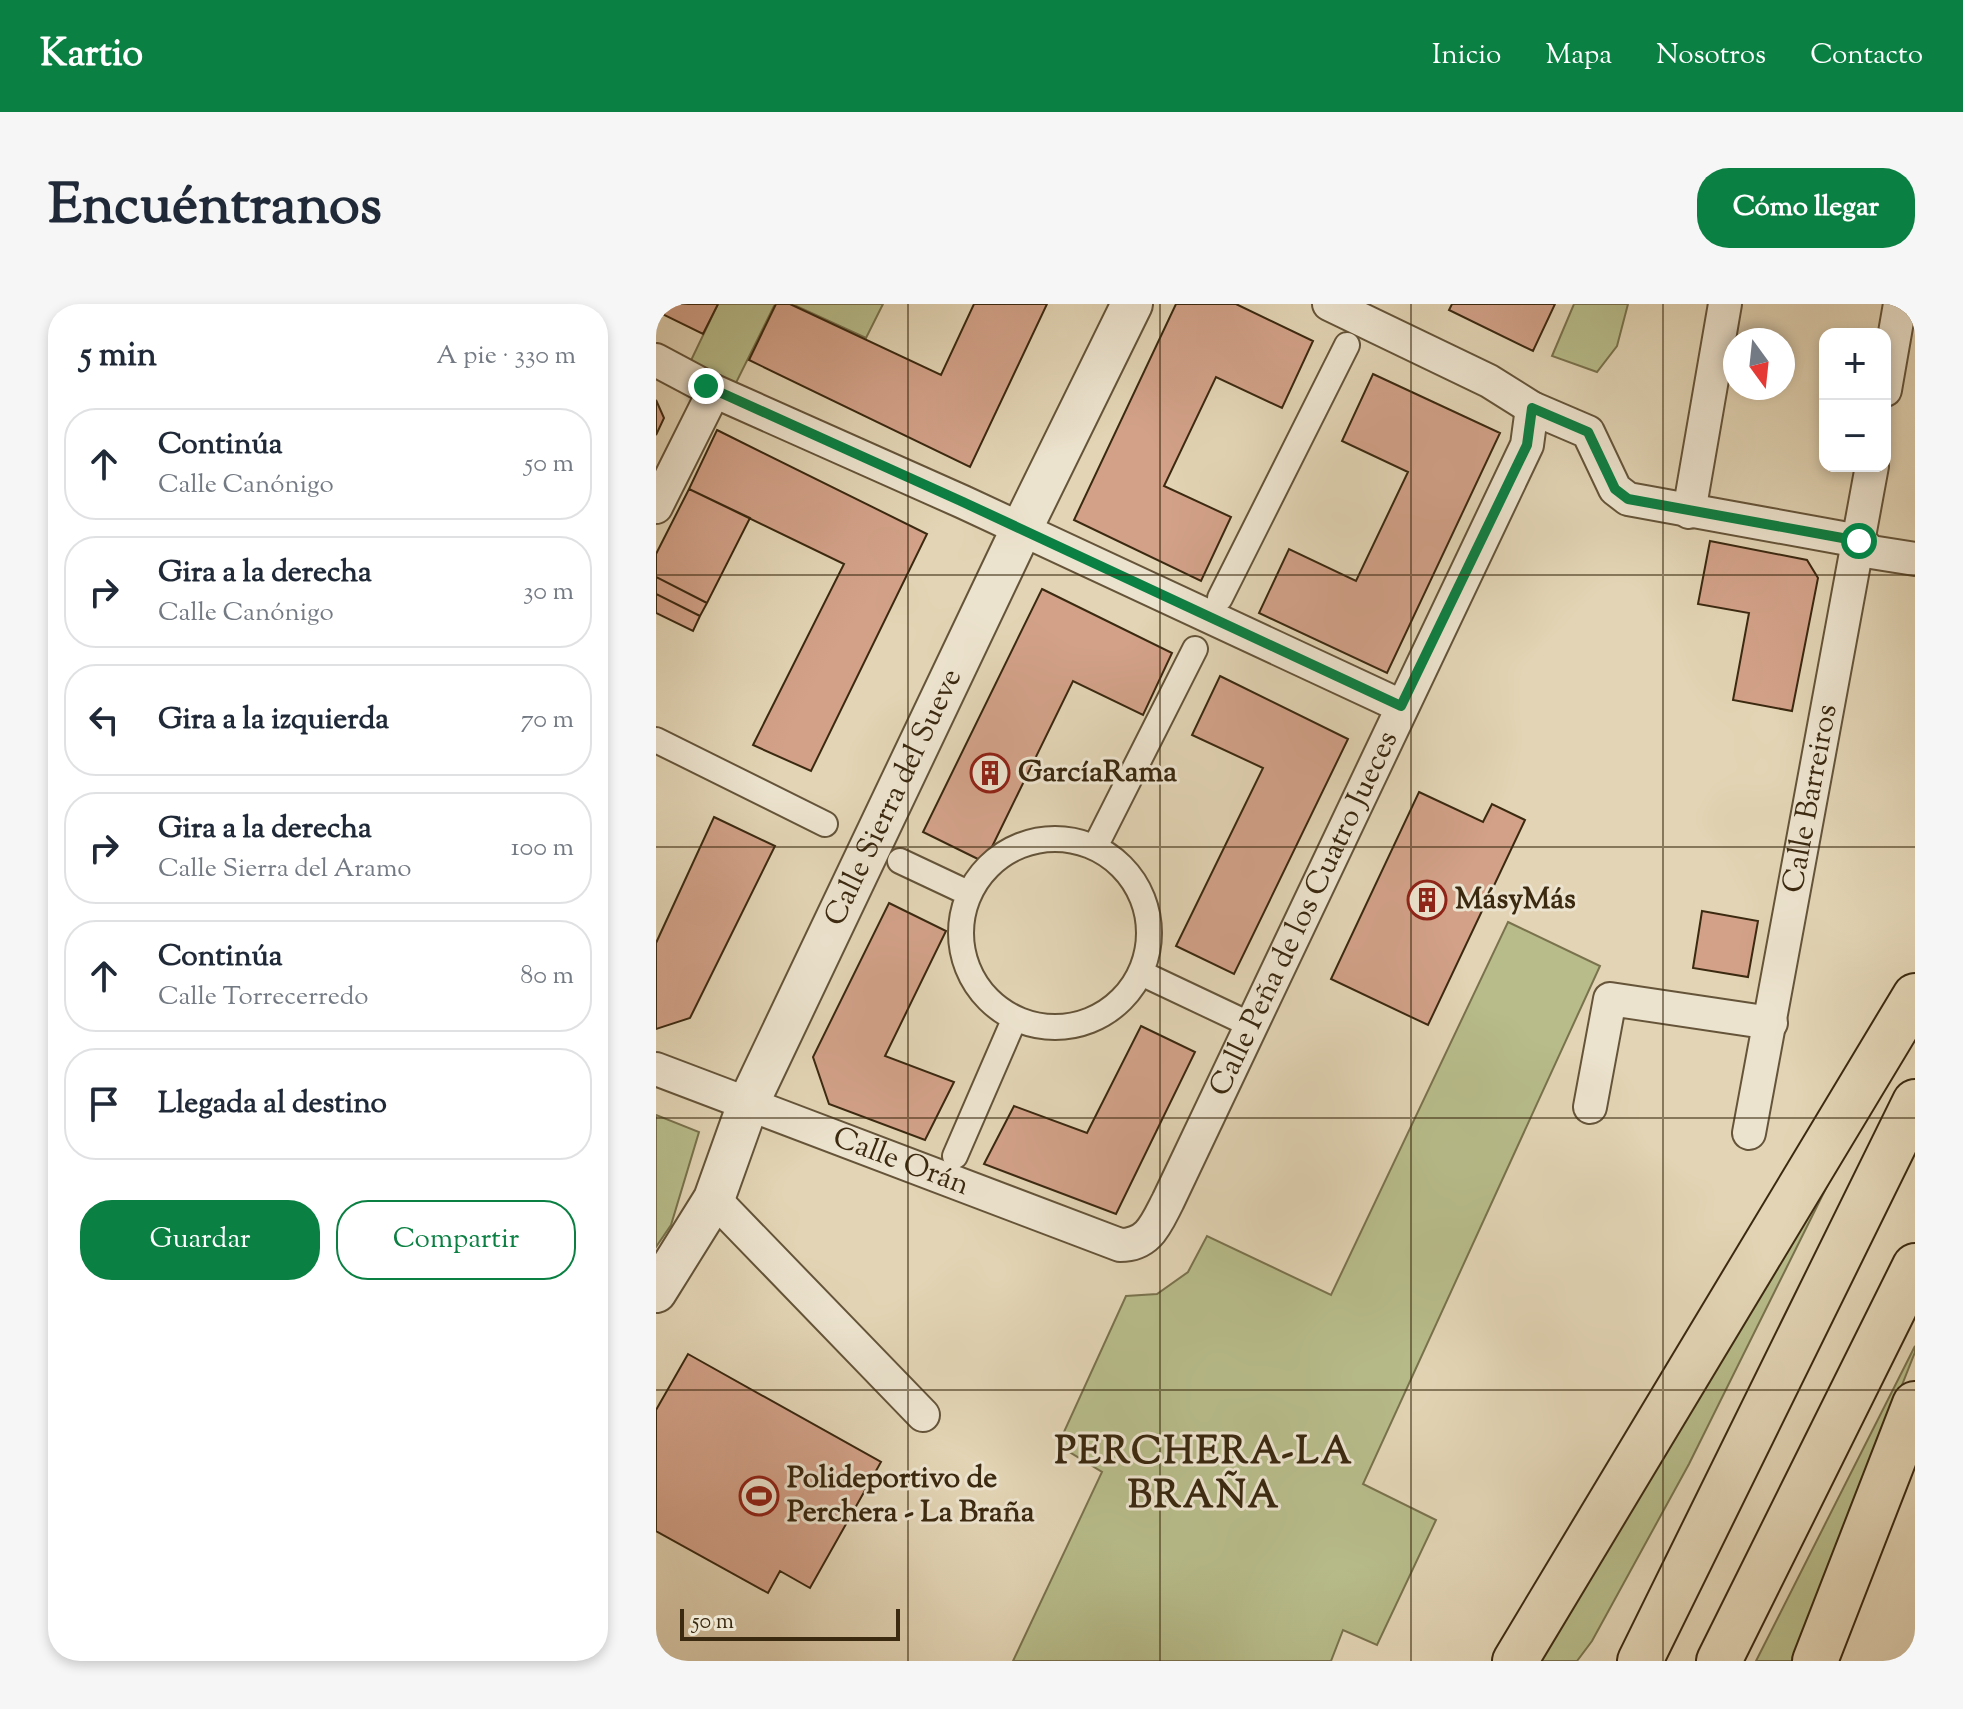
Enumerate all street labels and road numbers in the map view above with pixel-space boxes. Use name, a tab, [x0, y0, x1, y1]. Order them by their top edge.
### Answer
street label: Calle Sierra del Sueve	[814, 662, 973, 933]
street label: Calle Barreiros	[1772, 701, 1849, 896]
street label: Calle Peña de los Cuatro Jueces	[1199, 724, 1410, 1104]
street label: Calle Orán	[827, 1116, 976, 1207]

